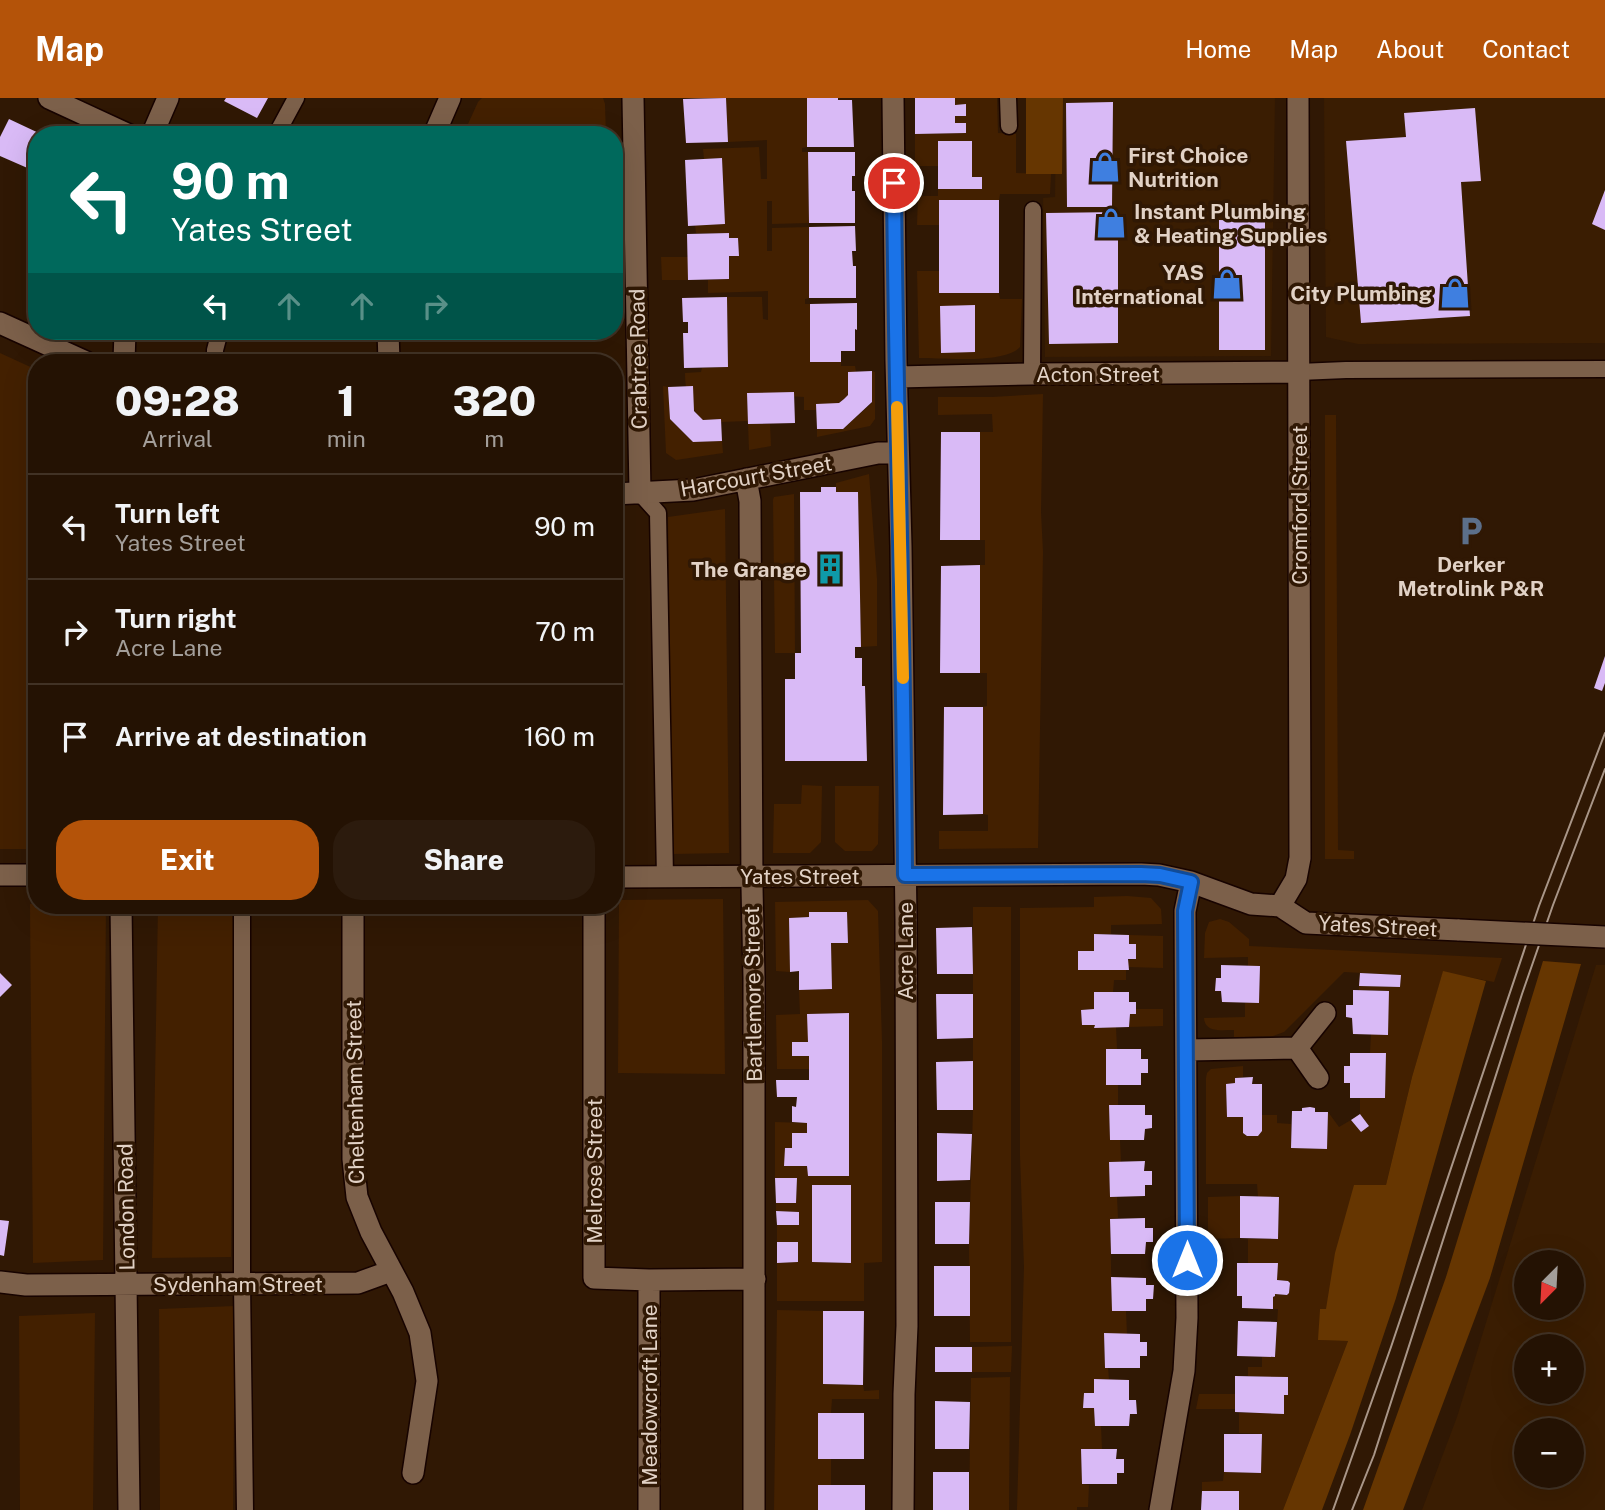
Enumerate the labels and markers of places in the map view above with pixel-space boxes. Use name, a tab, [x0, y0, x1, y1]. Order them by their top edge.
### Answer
place label: First Choice Nutrition	[1128, 143, 1248, 192]
shop icon: First Choice Nutrition	[1088, 150, 1122, 184]
pin	[864, 153, 924, 213]
place label: Instant Plumbing & Heating Supplies	[1134, 199, 1328, 248]
shop icon: Instant Plumbing & Heating Supplies	[1094, 206, 1128, 240]
place label: YAS International	[1075, 260, 1204, 309]
shop icon: YAS International	[1210, 267, 1244, 301]
shop icon: City Plumbing	[1438, 276, 1472, 310]
place label: City Plumbing	[1290, 281, 1432, 306]
parking icon: Derker Metrolink P&R	[1454, 514, 1488, 548]
building icon: The Grange	[813, 552, 847, 586]
place label: Derker Metrolink P&R	[1398, 552, 1544, 601]
place label: The Grange	[691, 557, 807, 582]

